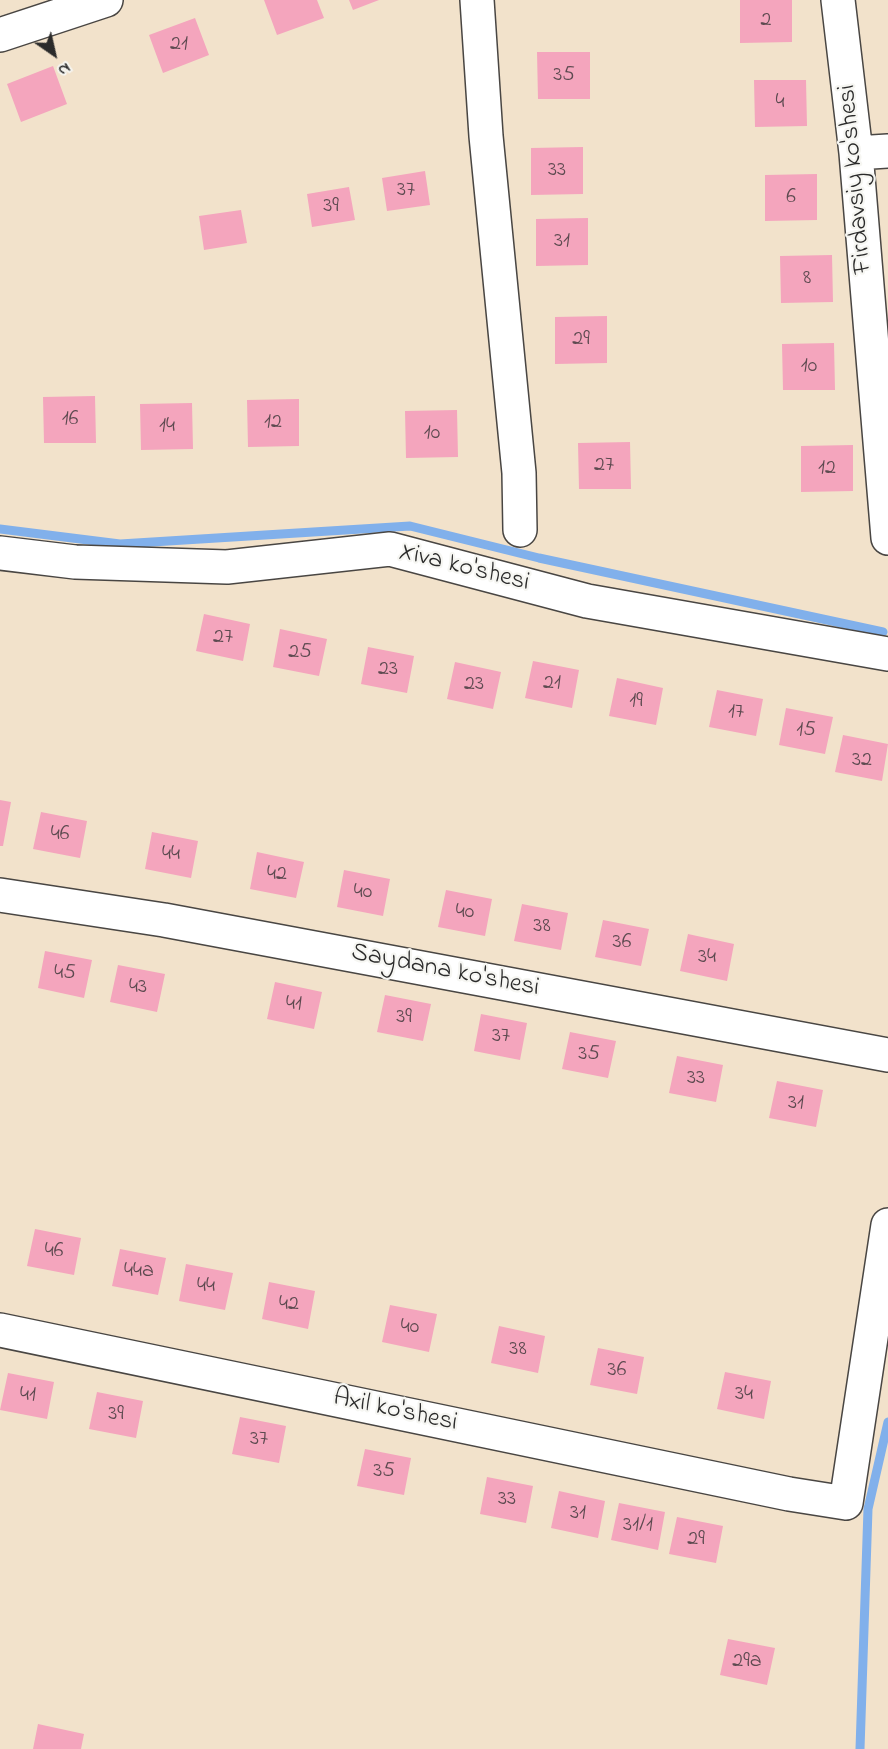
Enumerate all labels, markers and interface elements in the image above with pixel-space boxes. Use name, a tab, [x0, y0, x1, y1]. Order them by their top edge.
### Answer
house number: 2	[761, 8, 771, 34]
north arrow	[24, 24, 84, 84]
house number: 21	[170, 32, 188, 58]
text: N	[53, 56, 75, 82]
house number: 35	[553, 63, 575, 89]
street label: Firdavsiy ko'shesi	[833, 83, 881, 275]
house number: 4	[775, 90, 785, 116]
house number: 33	[548, 158, 566, 184]
house number: 37	[397, 178, 415, 204]
house number: 6	[786, 185, 796, 211]
house number: 39	[323, 194, 339, 220]
house number: 31	[554, 229, 570, 255]
house number: 8	[803, 266, 811, 292]
house number: 29	[572, 327, 590, 353]
house number: 10	[801, 354, 817, 380]
house number: 16	[62, 407, 78, 433]
house number: 12	[264, 410, 282, 436]
house number: 14	[159, 414, 175, 440]
house number: 10	[424, 421, 440, 447]
house number: 27	[594, 453, 614, 479]
house number: 12	[818, 456, 836, 482]
street label: Xiva ko'shesi	[396, 538, 532, 600]
house number: 27	[213, 625, 233, 651]
house number: 25	[288, 640, 312, 666]
house number: 23	[378, 657, 398, 683]
house number: 21	[543, 671, 561, 697]
house number: 23	[464, 672, 484, 698]
house number: 19	[629, 689, 643, 715]
house number: 17	[728, 700, 744, 726]
house number: 15	[796, 718, 816, 744]
house number: 32	[852, 748, 872, 774]
house number: 46	[51, 822, 69, 848]
house number: 44	[162, 842, 180, 868]
house number: 42	[267, 862, 287, 888]
house number: 40	[354, 880, 372, 906]
house number: 40	[456, 900, 474, 926]
house number: 38	[533, 914, 551, 940]
house number: 36	[613, 930, 631, 956]
street label: Saydana ko'shesi	[348, 938, 542, 1006]
house number: 34	[698, 945, 716, 971]
house number: 45	[54, 961, 76, 987]
house number: 43	[129, 975, 147, 1001]
house number: 41	[286, 992, 302, 1018]
house number: 39	[396, 1005, 412, 1031]
house number: 37	[492, 1024, 510, 1050]
house number: 35	[578, 1042, 600, 1068]
house number: 33	[687, 1066, 705, 1092]
house number: 31	[788, 1091, 804, 1117]
house number: 46	[45, 1239, 63, 1265]
house number: 44a	[124, 1259, 154, 1285]
house number: 44	[197, 1274, 215, 1300]
house number: 42	[279, 1292, 299, 1318]
house number: 40	[401, 1315, 419, 1341]
house number: 38	[509, 1337, 527, 1363]
house number: 36	[608, 1358, 626, 1384]
house number: 34	[735, 1382, 753, 1408]
house number: 41	[20, 1383, 36, 1409]
street label: Axil ko'shesi	[330, 1384, 460, 1440]
house number: 39	[108, 1402, 124, 1428]
house number: 37	[250, 1427, 268, 1453]
house number: 35	[373, 1459, 395, 1485]
house number: 33	[498, 1487, 516, 1513]
house number: 31	[570, 1501, 586, 1527]
house number: 31/1	[623, 1513, 653, 1539]
house number: 29	[687, 1527, 705, 1553]
house number: 29a	[732, 1649, 762, 1675]

